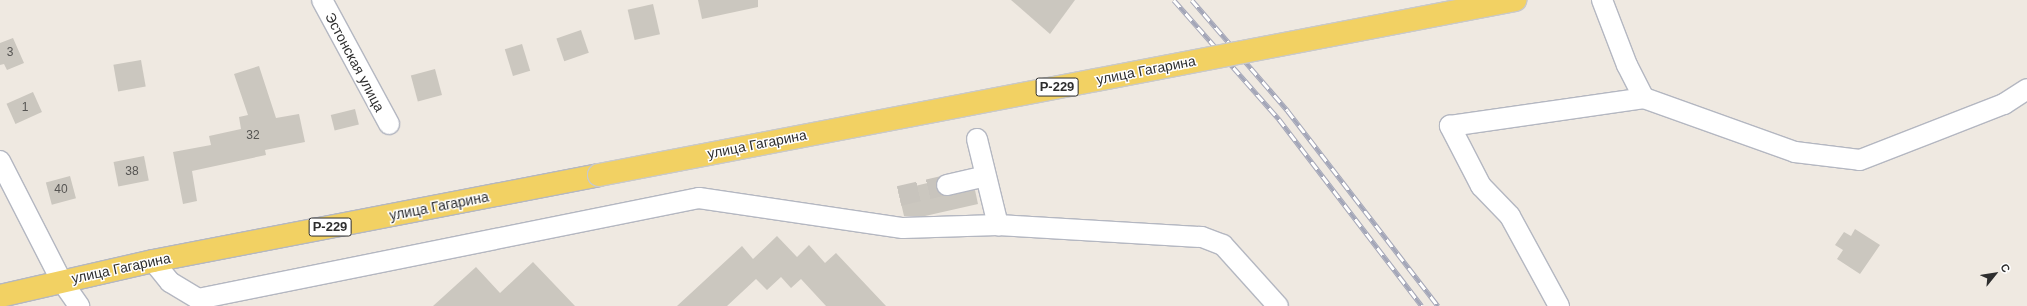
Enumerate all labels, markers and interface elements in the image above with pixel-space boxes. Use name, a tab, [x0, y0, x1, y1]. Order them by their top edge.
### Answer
street label: Эстонская улица	[322, 9, 388, 115]
house number: 3	[7, 46, 13, 60]
street label: улица Гагарина	[1095, 52, 1197, 88]
road number: Р-229	[1035, 76, 1079, 98]
house number: 1	[22, 101, 28, 115]
street label: улица Гагарина	[706, 126, 808, 162]
house number: 32	[246, 129, 260, 143]
house number: 38	[125, 165, 139, 179]
house number: 40	[54, 183, 68, 197]
street label: улица Гагарина	[388, 188, 490, 224]
road number: Р-229	[308, 216, 352, 238]
street label: улица Гагарина	[70, 249, 172, 287]
north arrow	[1975, 254, 2015, 294]
text: С	[1998, 262, 2013, 274]

